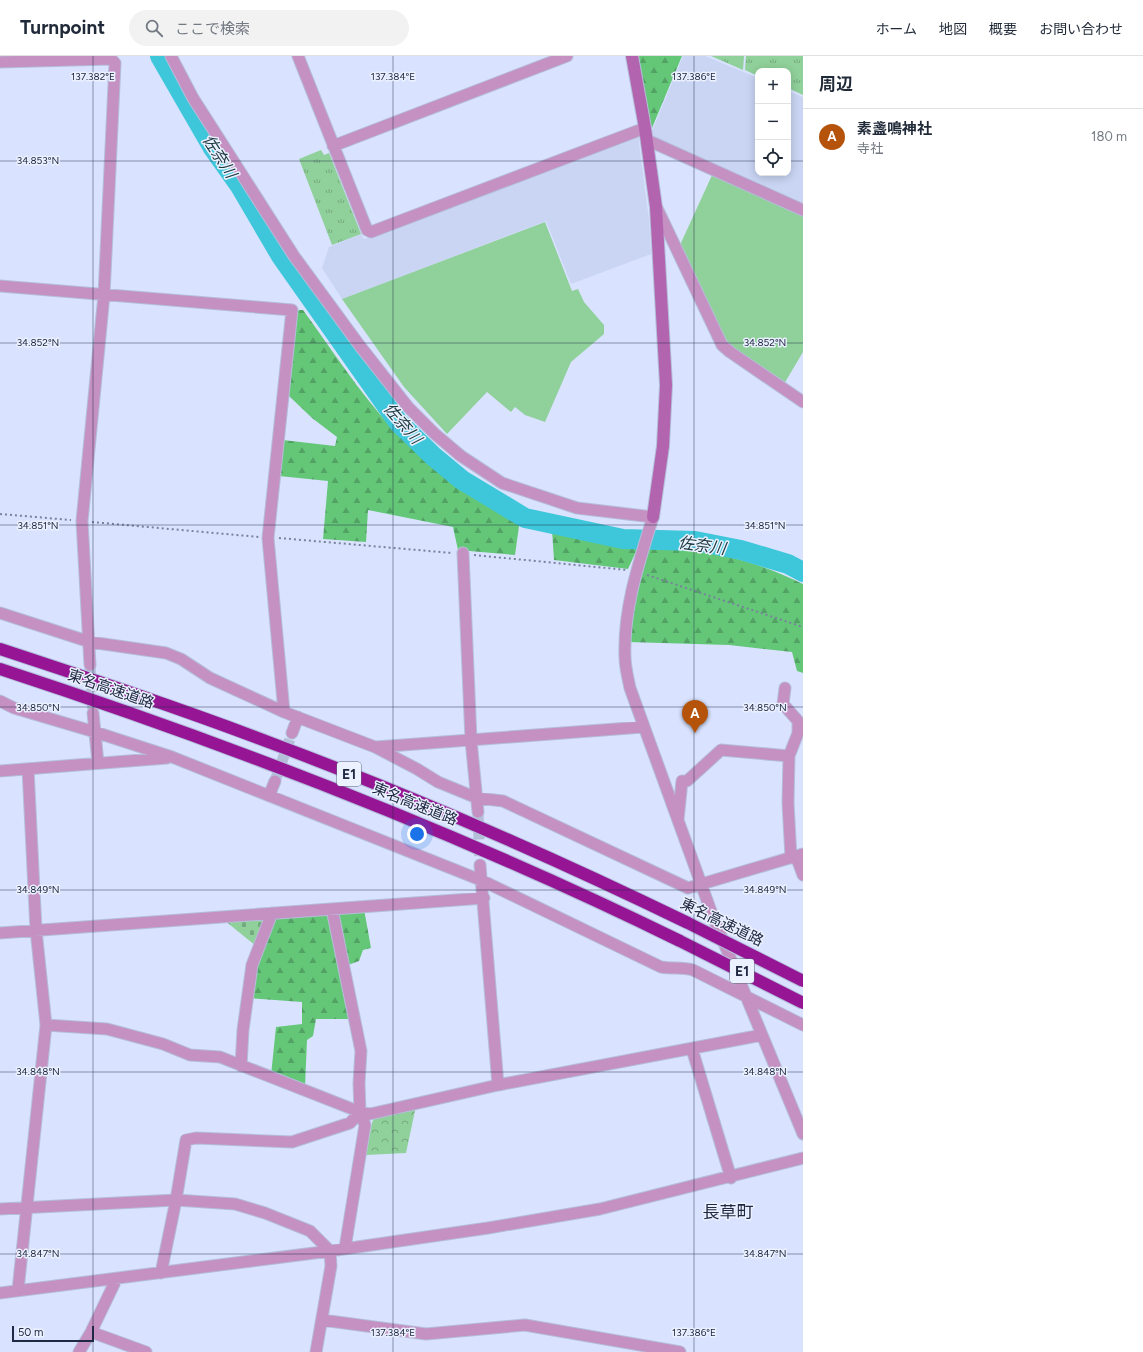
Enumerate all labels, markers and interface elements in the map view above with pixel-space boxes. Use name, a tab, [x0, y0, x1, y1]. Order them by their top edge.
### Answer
search box	[129, 10, 409, 46]
text: Turnpoint	[20, 16, 105, 39]
icon: search	[143, 17, 165, 39]
text: ここで検索	[175, 20, 250, 38]
text: ホーム	[875, 21, 917, 38]
text: 地図	[939, 21, 967, 38]
text: 概要	[989, 21, 1017, 38]
text: お問い合わせ	[1039, 21, 1123, 38]
map controls	[755, 68, 791, 176]
button: +	[755, 68, 791, 104]
text: 137.382°E	[71, 70, 115, 83]
text: 137.384°E	[371, 70, 415, 83]
text: 137.386°E	[672, 70, 716, 83]
text: 周辺	[819, 74, 853, 94]
button: −	[755, 104, 791, 140]
text: 素盞鳴神社	[857, 120, 932, 138]
text: A	[827, 129, 837, 144]
text: 180 m	[1091, 129, 1127, 144]
water label: 佐奈川	[199, 131, 242, 183]
button: locate	[755, 140, 791, 176]
text: 寺社	[857, 141, 883, 156]
text: 34.853°N	[17, 154, 59, 167]
text: 34.852°N	[17, 336, 59, 349]
text: 34.852°N	[744, 336, 786, 349]
water label: 佐奈川	[380, 399, 427, 449]
text: 34.851°N	[17, 519, 59, 532]
text: 34.851°N	[744, 519, 786, 532]
water label: 佐奈川	[677, 533, 729, 559]
street label: 東名高速道路	[66, 666, 156, 712]
pin: A	[682, 700, 708, 733]
text: 34.850°N	[16, 701, 60, 714]
text: 34.850°N	[743, 701, 787, 714]
road number: E1	[337, 762, 361, 786]
street label: 東名高速道路	[370, 779, 460, 829]
your location	[407, 824, 427, 844]
text: 34.849°N	[16, 883, 60, 896]
text: 34.849°N	[743, 883, 787, 896]
street label: 東名高速道路	[678, 894, 766, 950]
road number: E1	[730, 959, 754, 983]
text: 34.848°N	[16, 1065, 60, 1078]
text: 34.848°N	[743, 1065, 787, 1078]
district label: 長草町	[703, 1202, 754, 1222]
text: 34.847°N	[17, 1247, 59, 1260]
text: 34.847°N	[744, 1247, 786, 1260]
scale bar	[12, 1324, 94, 1343]
text: 50 m	[18, 1326, 43, 1339]
text: 137.384°E	[371, 1326, 415, 1339]
text: 137.386°E	[672, 1326, 716, 1339]

